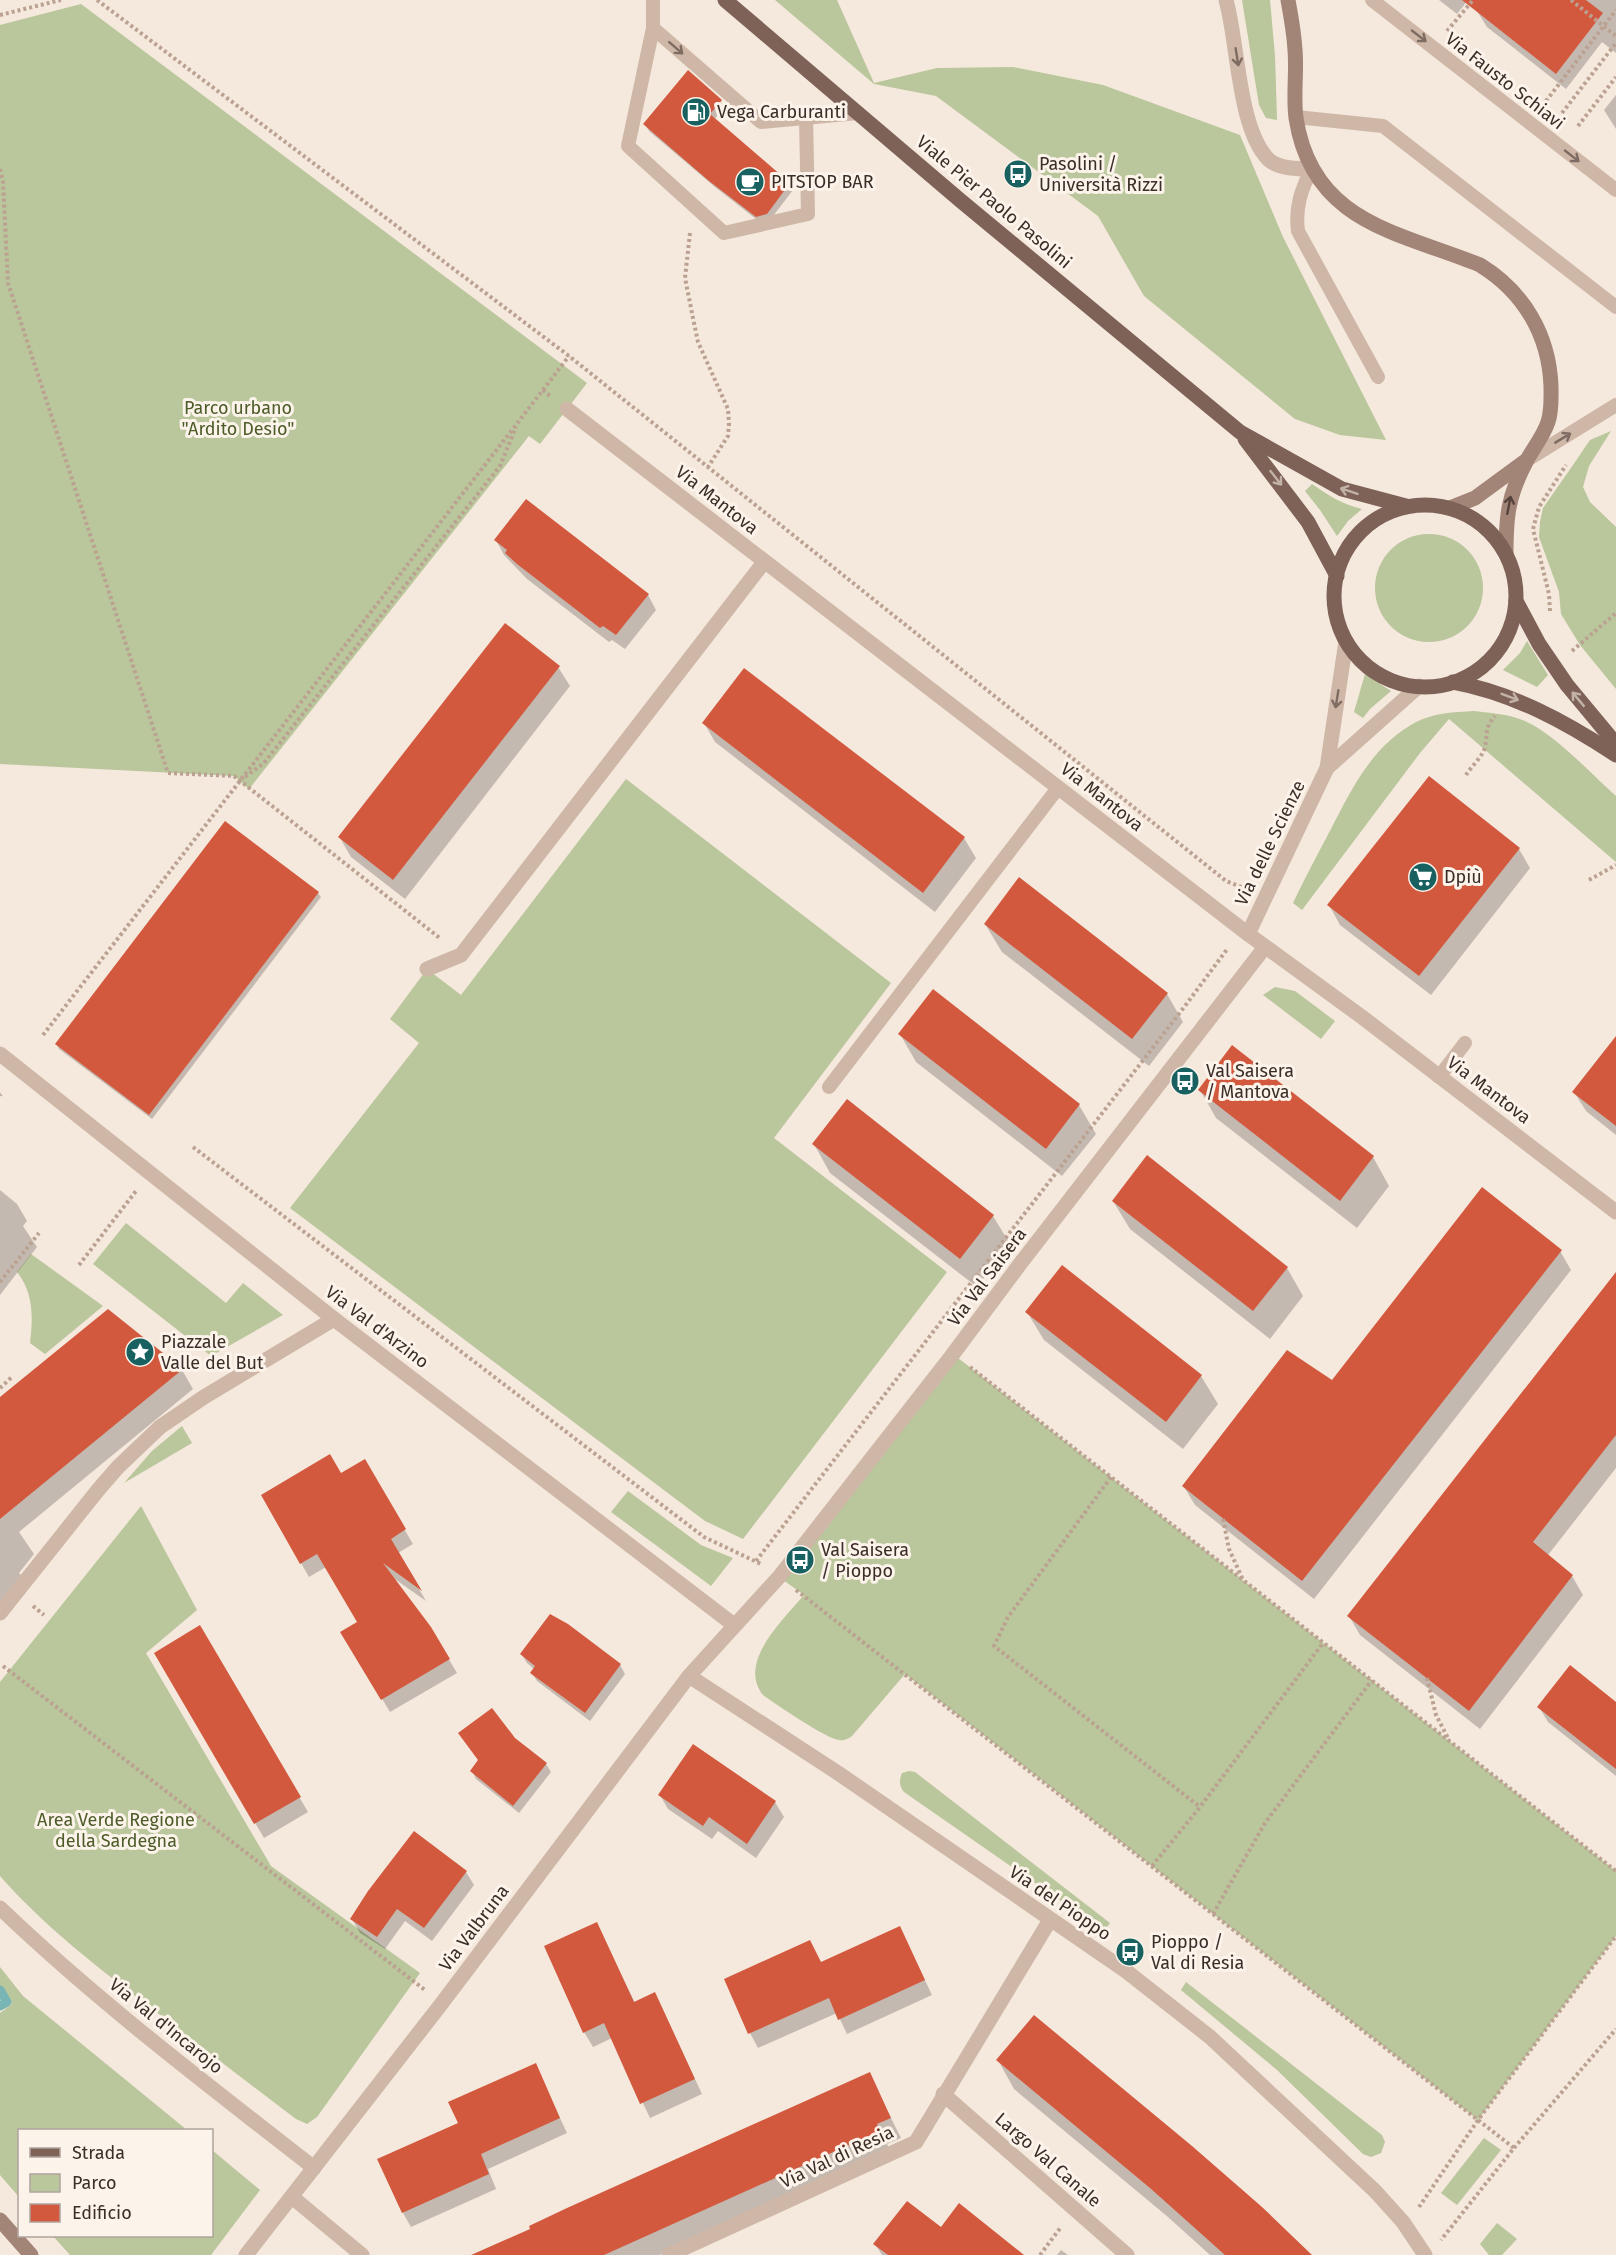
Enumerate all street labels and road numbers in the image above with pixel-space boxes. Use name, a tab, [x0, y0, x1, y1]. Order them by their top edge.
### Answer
street label: Via Fausto Schiavi	[1441, 28, 1569, 134]
street label: Viale Pier Paolo Pasolini	[912, 131, 1076, 273]
street label: Via Mantova	[671, 461, 763, 539]
street label: Via Mantova	[1056, 758, 1148, 836]
street label: Via delle Scienze	[1230, 777, 1310, 909]
street label: Via Mantova	[1443, 1051, 1535, 1129]
street label: Via Val Saisera	[943, 1223, 1031, 1331]
street label: Via Val d'Arzino	[321, 1281, 433, 1373]
street label: Via del Pioppo	[1005, 1861, 1115, 1945]
street label: Via Valbruna	[434, 1881, 514, 1975]
street label: Via Val d'Incarojo	[105, 1973, 227, 2079]
street label: Largo Val Canale	[990, 2108, 1106, 2212]
street label: Via Val di Resia	[777, 2121, 897, 2193]

